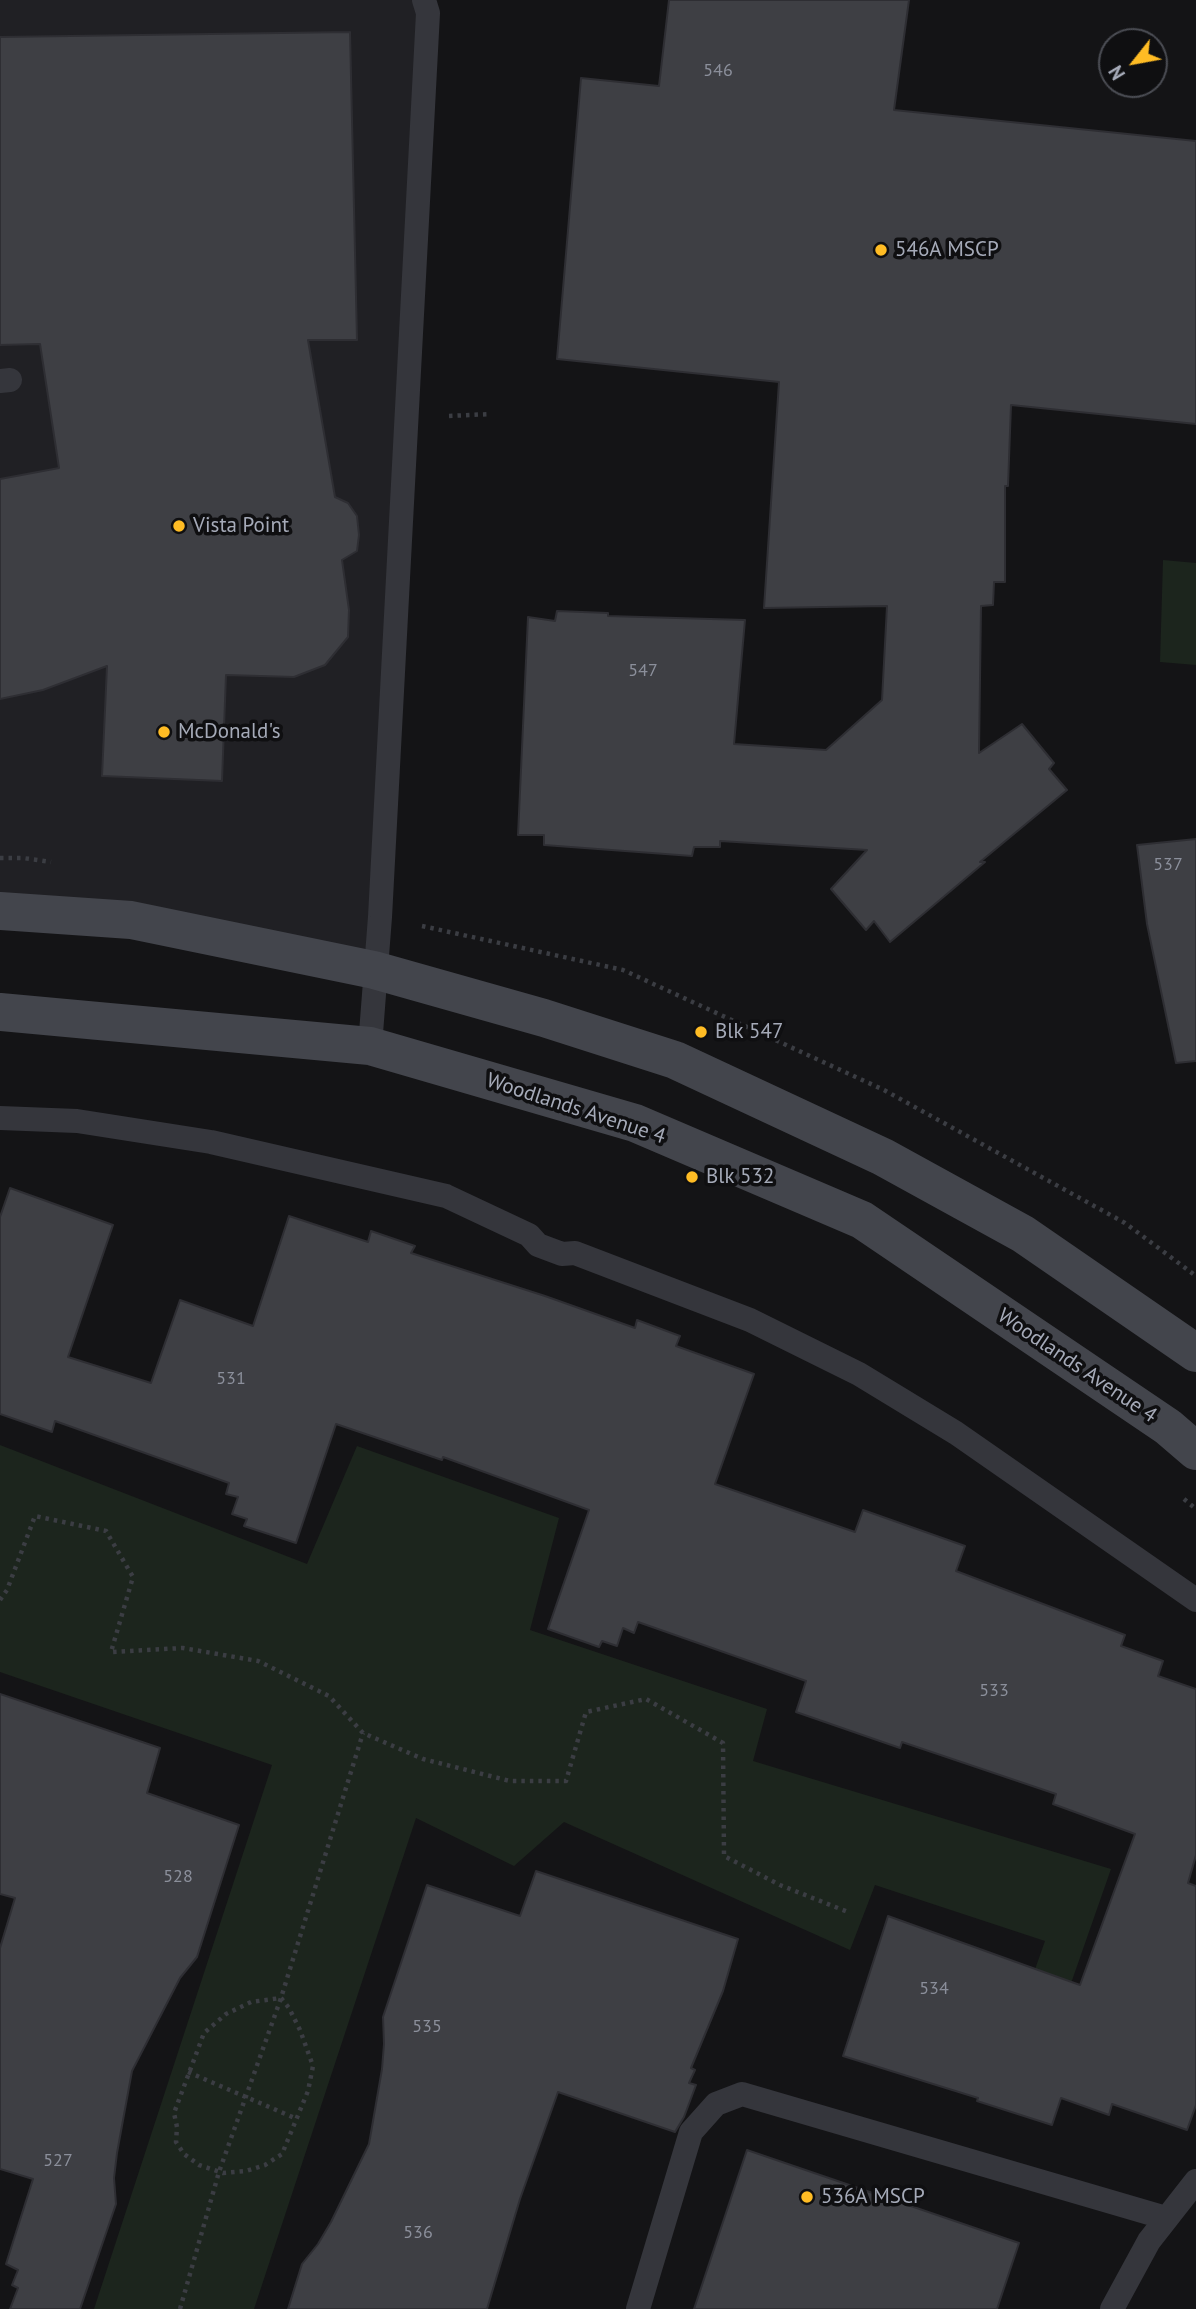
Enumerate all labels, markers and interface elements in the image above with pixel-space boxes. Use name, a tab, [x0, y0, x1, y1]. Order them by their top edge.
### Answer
north arrow	[1098, 28, 1168, 98]
house number: 546	[703, 60, 733, 82]
text: N	[1103, 61, 1130, 84]
place label: 546A MSCP	[895, 237, 999, 263]
marker: 546A MSCP	[873, 242, 889, 258]
place label: Vista Point	[193, 513, 289, 539]
marker: Vista Point	[171, 518, 187, 534]
house number: 547	[628, 660, 658, 682]
place label: McDonald's	[178, 719, 281, 745]
marker: McDonald's	[156, 724, 172, 740]
house number: 537	[1153, 854, 1183, 876]
place label: Blk 547	[715, 1019, 783, 1045]
marker: Blk 547	[693, 1024, 709, 1040]
street label: Woodlands Avenue 4	[483, 1068, 669, 1150]
place label: Blk 532	[706, 1164, 774, 1190]
marker: Blk 532	[684, 1169, 700, 1185]
street label: Woodlands Avenue 4	[993, 1303, 1161, 1429]
house number: 531	[216, 1368, 246, 1390]
house number: 533	[979, 1680, 1009, 1702]
house number: 528	[163, 1866, 193, 1888]
house number: 534	[919, 1978, 949, 2000]
house number: 535	[412, 2016, 442, 2038]
house number: 527	[43, 2150, 73, 2172]
place label: 536A MSCP	[821, 2184, 925, 2210]
marker: 536A MSCP	[799, 2189, 815, 2205]
house number: 536	[403, 2222, 433, 2244]

